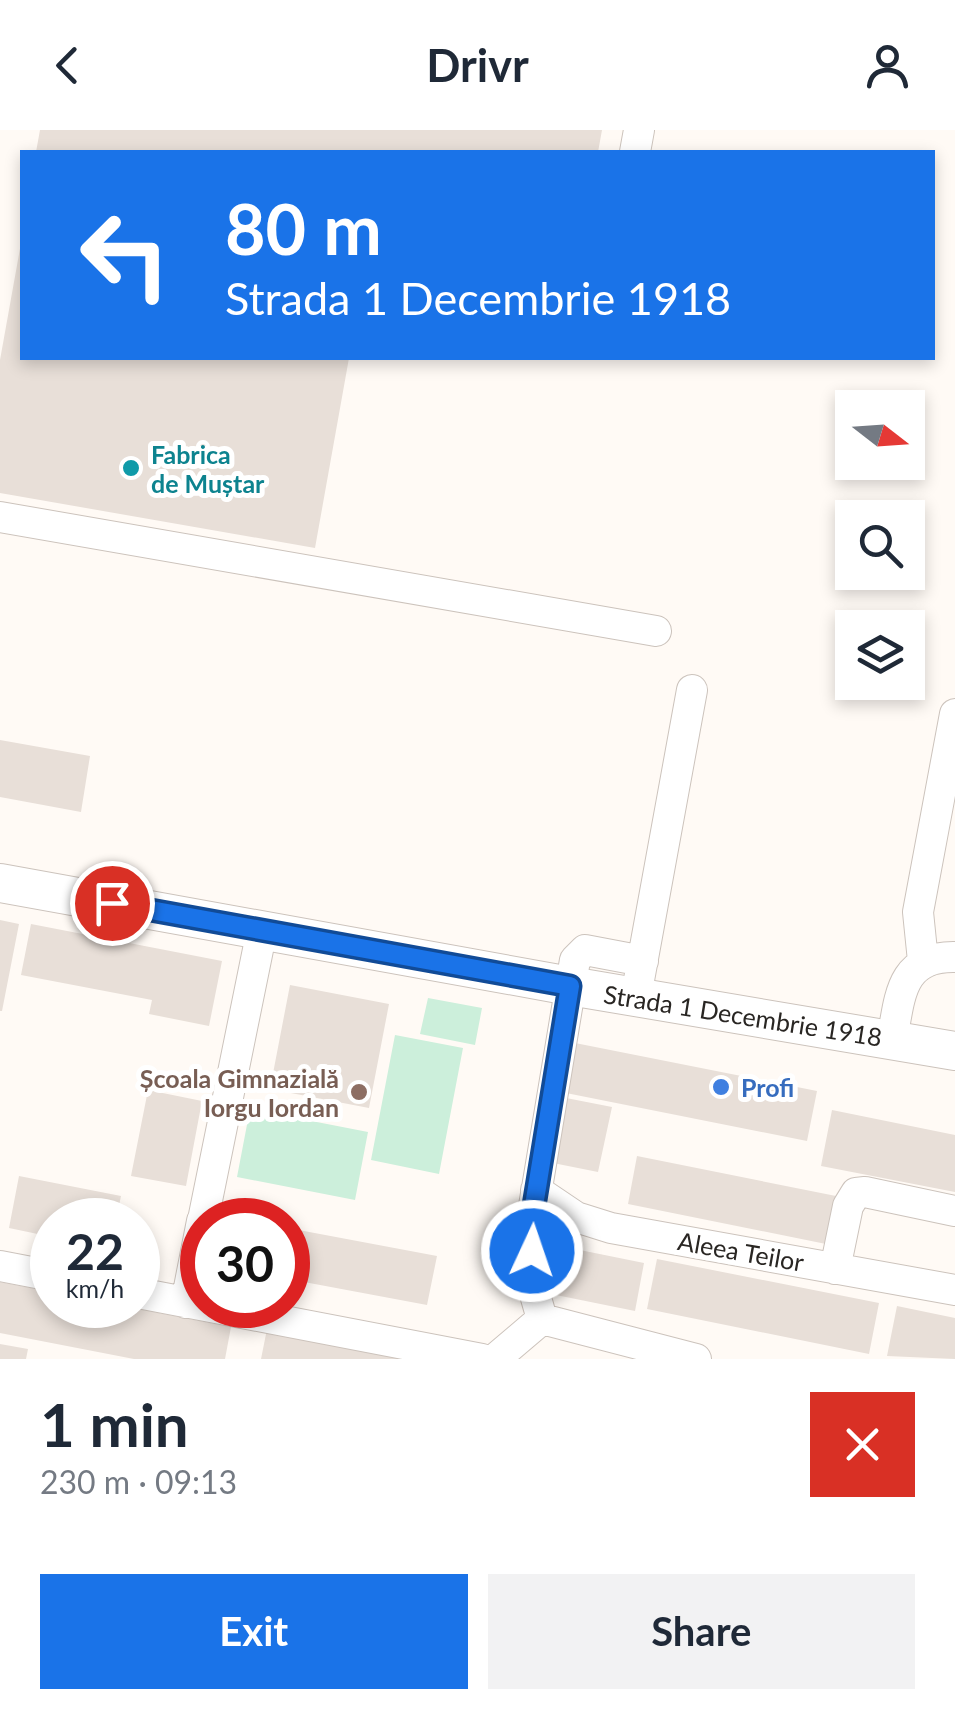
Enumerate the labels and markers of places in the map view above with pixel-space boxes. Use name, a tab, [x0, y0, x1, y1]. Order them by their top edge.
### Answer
place label: Fabrica de Muștar	[151, 439, 265, 498]
marker: Fabrica de Muștar	[120, 457, 142, 479]
pin	[70, 861, 155, 946]
place label: Școala Gimnazială Iorgu Iordan	[140, 1063, 339, 1122]
place label: Profi	[741, 1072, 794, 1102]
marker: Profi	[710, 1076, 732, 1098]
marker: Școala Gimnazială Iorgu Iordan	[348, 1081, 370, 1103]

